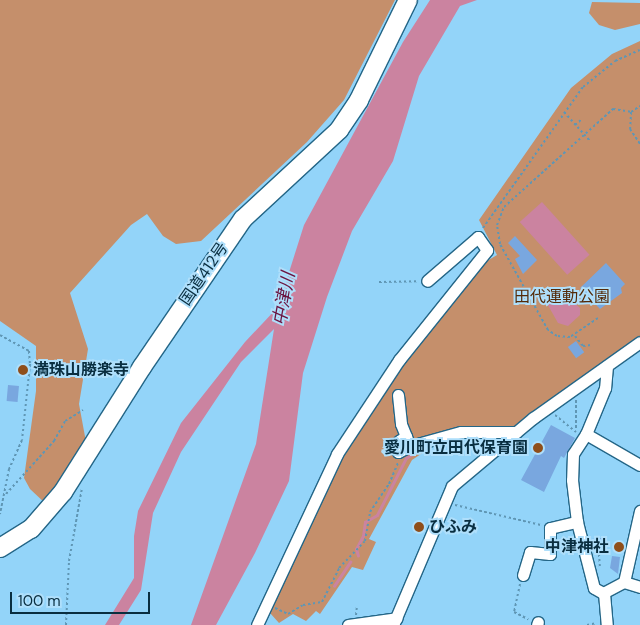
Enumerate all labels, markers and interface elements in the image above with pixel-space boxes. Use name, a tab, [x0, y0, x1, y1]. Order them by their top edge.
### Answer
street label: 国道412号	[176, 239, 232, 309]
water label: 中津川	[269, 271, 299, 327]
park label: 田代運動公園	[514, 287, 610, 307]
place label: 満珠山勝楽寺	[33, 360, 129, 380]
marker: 満珠山勝楽寺	[17, 364, 29, 376]
place label: 愛川町立田代保育園	[384, 438, 528, 458]
marker: 愛川町立田代保育園	[532, 442, 544, 454]
place label: ひふみ	[429, 517, 477, 537]
marker: ひふみ	[413, 521, 425, 533]
place label: 中津神社	[545, 537, 609, 557]
marker: 中津神社	[613, 541, 625, 553]
scale bar	[12, 582, 152, 614]
text: 100 m	[18, 591, 61, 611]

